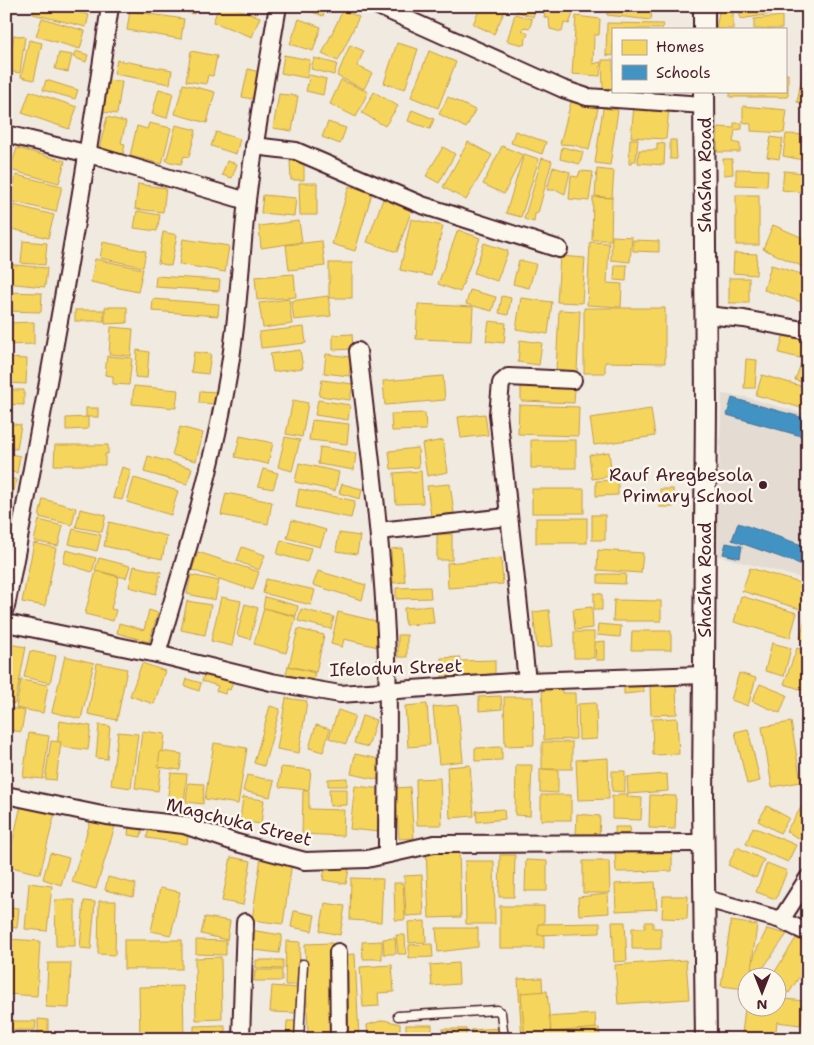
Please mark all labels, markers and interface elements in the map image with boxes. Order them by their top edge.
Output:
legend [612,28,786,92]
text: Homes [656,37,704,57]
text: Schools [656,63,711,83]
street label: ShaSha Road [693,117,717,233]
place label: Rauf Aregbesola Primary School [609,463,754,508]
marker: Rauf Aregbesola Primary School [757,479,769,491]
street label: ShaSha Road [693,522,717,638]
street label: Ifelodun Street [329,654,463,682]
street label: Magchuka Street [164,792,314,852]
north arrow [736,968,786,1018]
text: N [756,996,768,1014]

